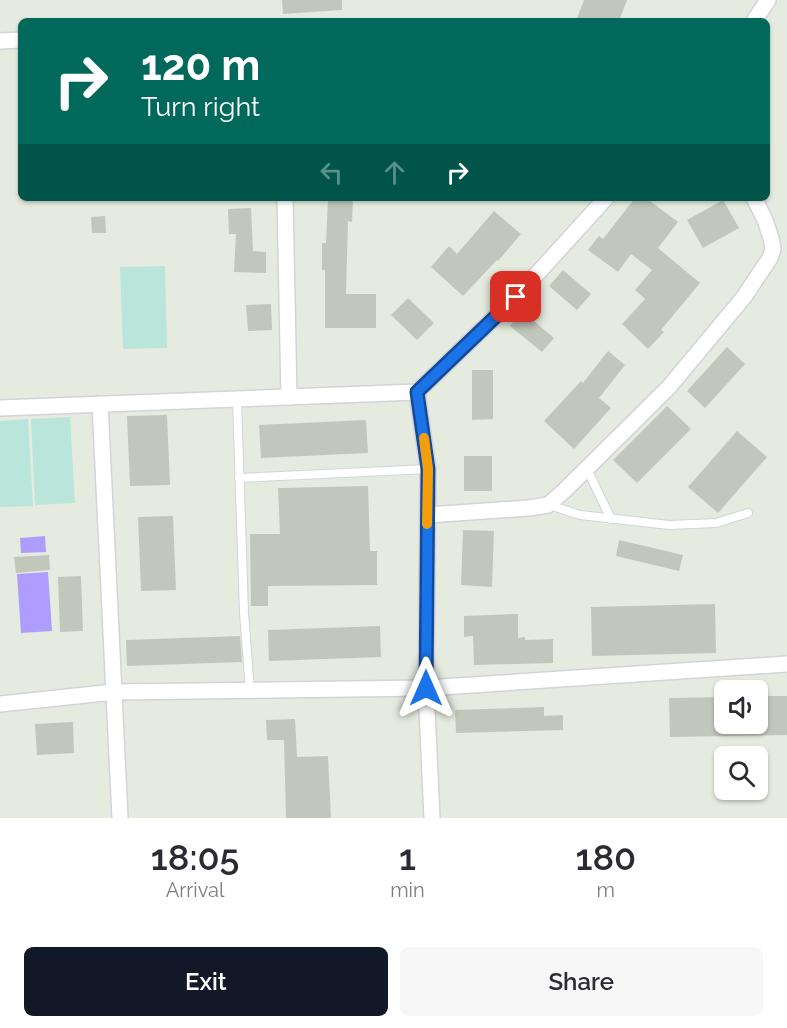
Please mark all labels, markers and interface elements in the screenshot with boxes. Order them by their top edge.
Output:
text: 120 m [141,41,260,90]
icon: right [42,42,120,120]
text: Turn right [141,91,260,122]
icon: left [315,156,348,189]
icon: ahead [378,156,411,189]
icon: right [441,156,474,189]
pin [490,271,541,322]
icon: arrive [499,280,532,313]
position arrow [394,656,458,720]
map controls [714,680,768,800]
button: sound [714,680,768,734]
button: search [714,746,768,800]
text: 18:05 [151,836,239,878]
text: 1 [399,836,416,878]
text: 180 [575,836,636,878]
text: Arrival [166,878,224,902]
text: min [390,878,425,902]
text: m [597,878,615,902]
button: Exit [24,947,388,1016]
button: Share [400,947,763,1016]

